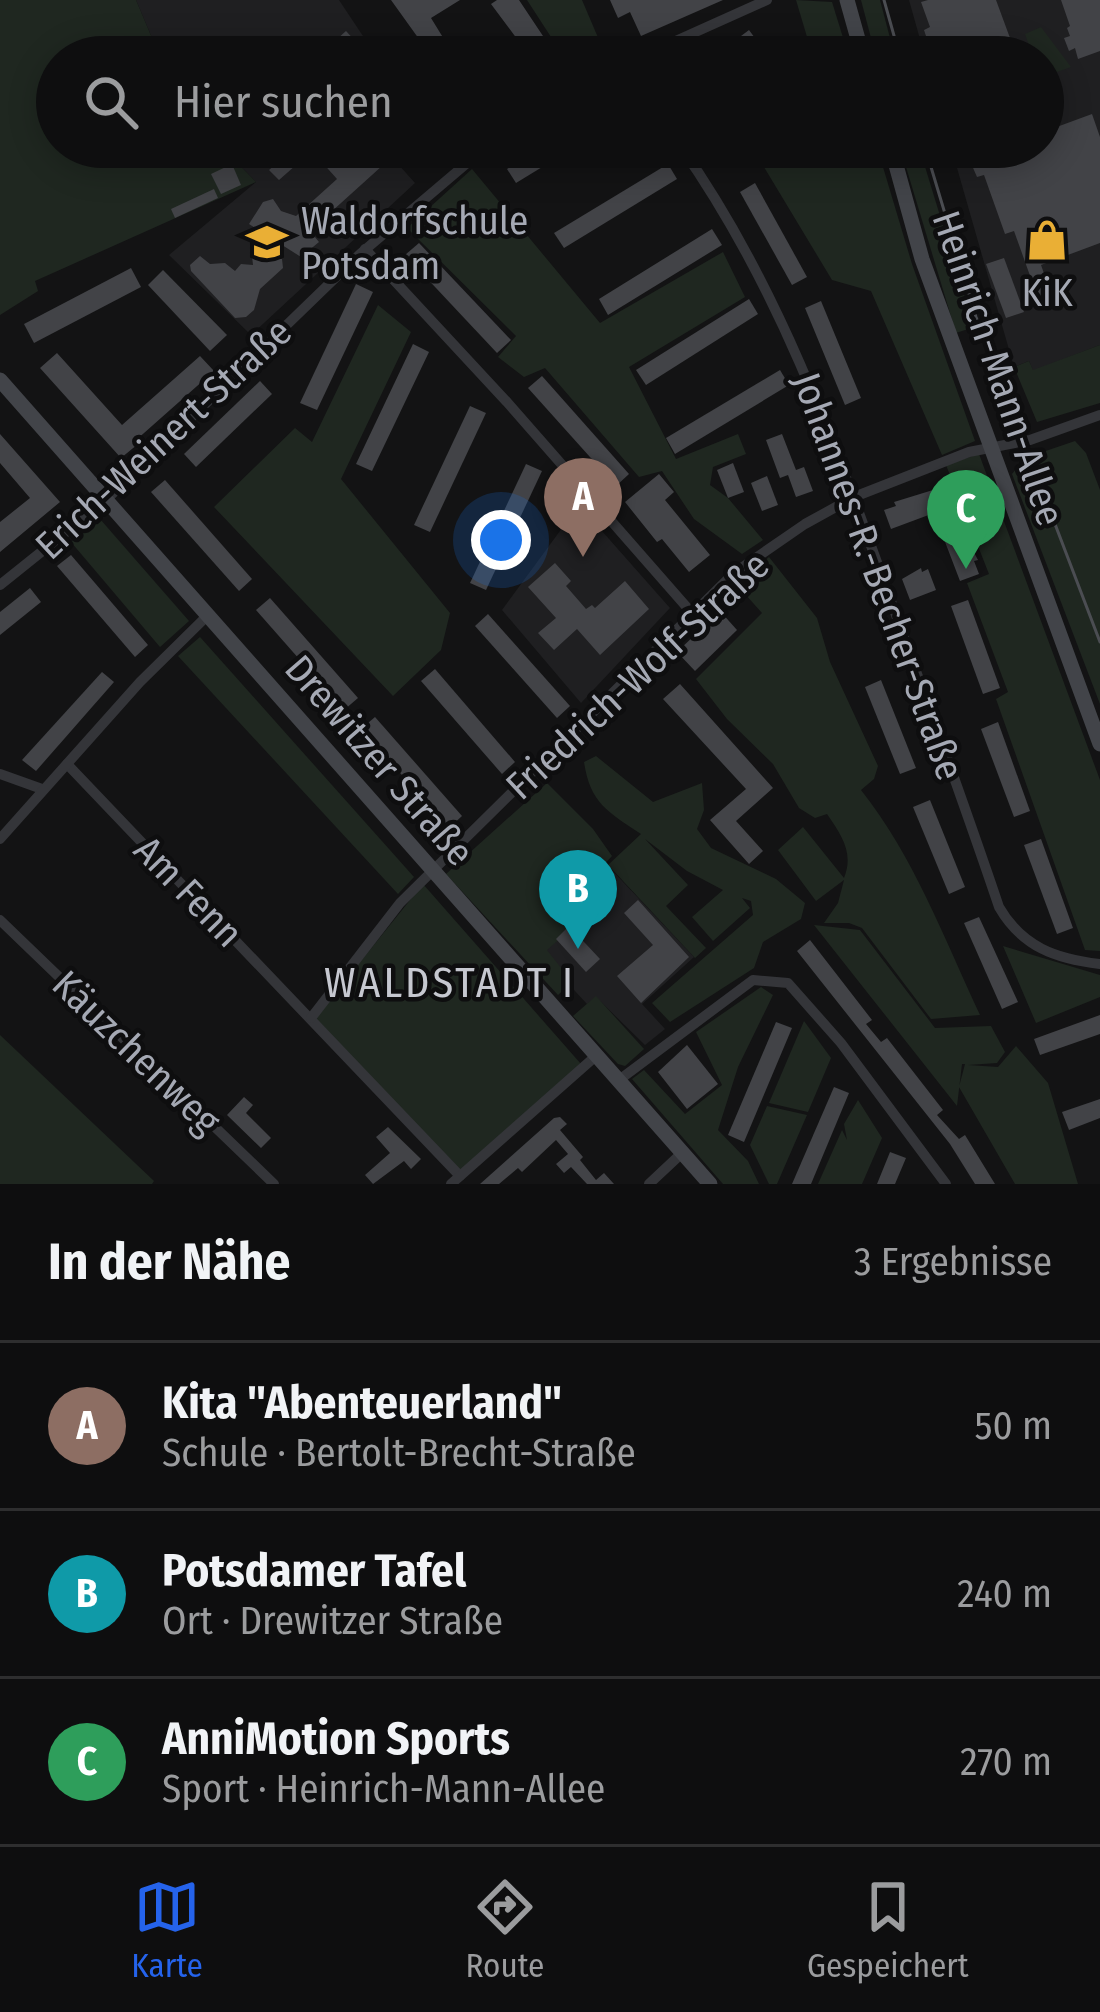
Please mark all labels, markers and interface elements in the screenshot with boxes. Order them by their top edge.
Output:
search box [36,36,1064,168]
icon: search [78,69,144,135]
text: Hier suchen [174,75,393,129]
place label: Waldorfschule Potsdam [301,198,528,289]
street label: Heinrich-Mann-Allee [923,205,1073,532]
shop icon: KiK [1024,217,1070,263]
school or university icon: Waldorfschule Potsdam [244,219,290,265]
place label: KiK [1021,270,1073,316]
street label: Erich-Weinert-Straße [27,309,301,569]
street label: Johannes-R.-Becher-Straße [783,367,973,786]
pin: A [544,458,622,557]
pin: C [927,470,1005,569]
your location [471,510,531,570]
street label: Friedrich-Wolf-Straße [497,542,778,809]
street label: Drewitzer Straße [275,646,483,875]
street label: Am Fenn [125,827,252,957]
pin: B [539,850,617,949]
district label: WALDSTADT I [324,958,576,1008]
street label: Käuzchenweg [43,961,230,1144]
text: In der Nähe [48,1231,290,1293]
text: 3 Ergebnisse [854,1239,1052,1285]
text: Kita "Abenteuerland" [162,1376,562,1430]
text: A [76,1403,98,1449]
text: 50 m [975,1403,1052,1449]
text: Schule · Bertolt-Brecht-Straße [162,1430,636,1476]
text: Potsdamer Tafel [162,1544,466,1598]
text: B [76,1571,98,1617]
text: 240 m [957,1571,1052,1617]
text: Ort · Drewitzer Straße [162,1598,503,1644]
text: AnniMotion Sports [162,1712,510,1766]
text: C [77,1739,97,1785]
text: 270 m [960,1739,1052,1785]
text: Sport · Heinrich-Mann-Allee [162,1766,605,1812]
tab: Karte [131,1874,203,1986]
tab: Route [466,1874,544,1986]
tab: Gespeichert [807,1874,969,1986]

